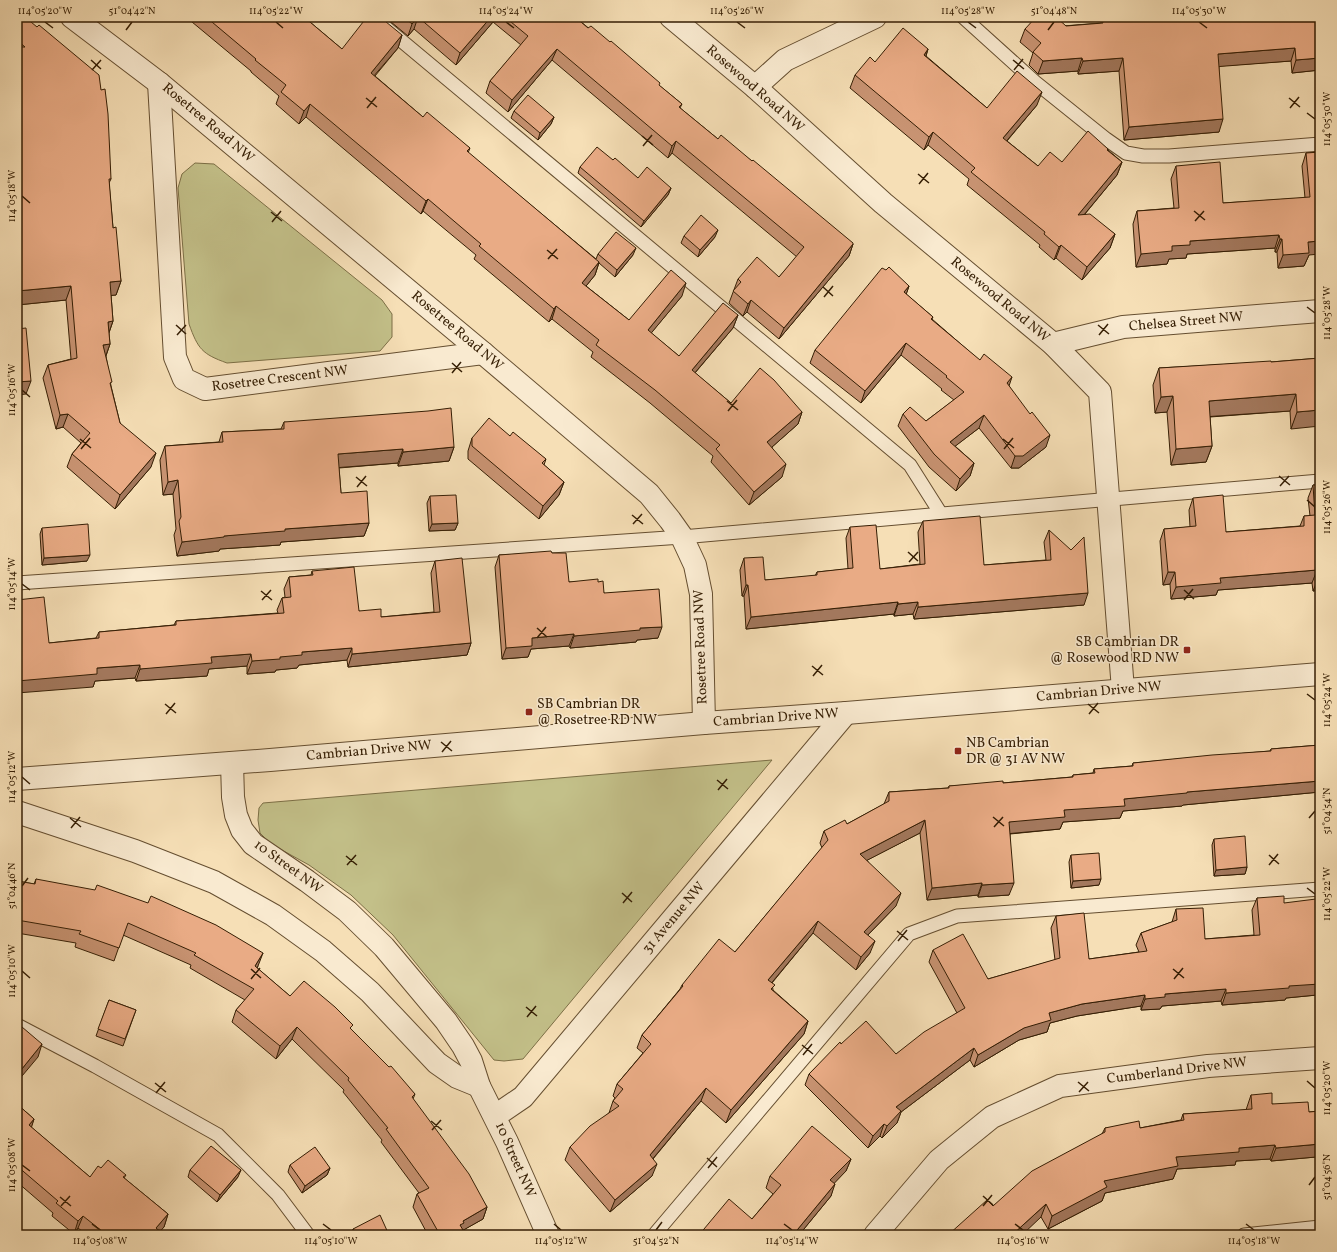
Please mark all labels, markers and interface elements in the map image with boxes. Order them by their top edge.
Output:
text: 114°05'20"W [18,4,72,18]
text: 51°04'42"N [109,4,156,18]
text: 114°05'22"W [249,4,303,18]
text: 114°05'24"W [479,4,533,18]
text: 114°05'26"W [710,4,764,18]
text: 114°05'28"W [941,4,995,18]
text: 51°04'48"N [1031,4,1078,18]
text: 114°05'30"W [1172,4,1226,18]
street label: Rosewood Road NW [702,41,808,137]
street label: Rosetree Road NW [158,79,258,167]
text: 114°05'30"W [1320,92,1334,146]
text: 114°05'18"W [5,170,19,222]
street label: Rosewood Road NW [946,253,1054,347]
text: 114°05'28"W [1320,286,1334,340]
street label: Rosetree Road NW [407,287,507,375]
street label: Chelsea Street NW [1128,308,1244,336]
street label: Rosetree Crescent NW [211,361,349,397]
text: 114°05'16"W [5,364,19,416]
text: 114°05'26"W [1320,480,1334,534]
text: 114°05'14"W [5,557,19,611]
street label: Rosetree Road NW [689,589,713,705]
place label: SB Cambrian DR @ Rosewood RD NW [1050,633,1179,668]
marker: SB Cambrian DR @ Rosewood RD NW [1182,645,1192,655]
text: 114°05'24"W [1320,673,1334,727]
street label: Cambrian Drive NW [1036,677,1162,707]
place label: SB Cambrian DR @ Rosetree RD NW [537,695,657,730]
street label: Cambrian Drive NW [713,704,839,732]
marker: SB Cambrian DR @ Rosetree RD NW [524,707,534,717]
place label: NB Cambrian DR @ 31 AV NW [966,734,1065,769]
street label: Cambrian Drive NW [306,736,432,766]
marker: NB Cambrian DR @ 31 AV NW [953,746,963,756]
text: 114°05'12"W [5,751,19,803]
text: 51°04'54"N [1320,787,1334,834]
street label: 10 Street NW [250,836,326,898]
text: 51°04'46"N [5,862,19,909]
text: 114°05'22"W [1320,867,1334,921]
street label: 31 Avenue NW [638,878,710,958]
text: 114°05'10"W [5,944,19,998]
street label: Cumberland Drive NW [1106,1053,1248,1089]
text: 114°05'20"W [1320,1061,1334,1115]
street label: 10 Street NW [490,1119,540,1201]
text: 114°05'08"W [5,1138,19,1192]
text: 51°04'56"N [1320,1153,1334,1200]
text: 114°05'08"W [73,1234,127,1248]
text: 114°05'10"W [304,1234,358,1248]
text: 114°05'12"W [535,1234,587,1248]
text: 51°04'52"N [633,1234,680,1248]
text: 114°05'14"W [765,1234,819,1248]
text: 114°05'16"W [997,1234,1049,1248]
text: 114°05'18"W [1228,1234,1280,1248]

